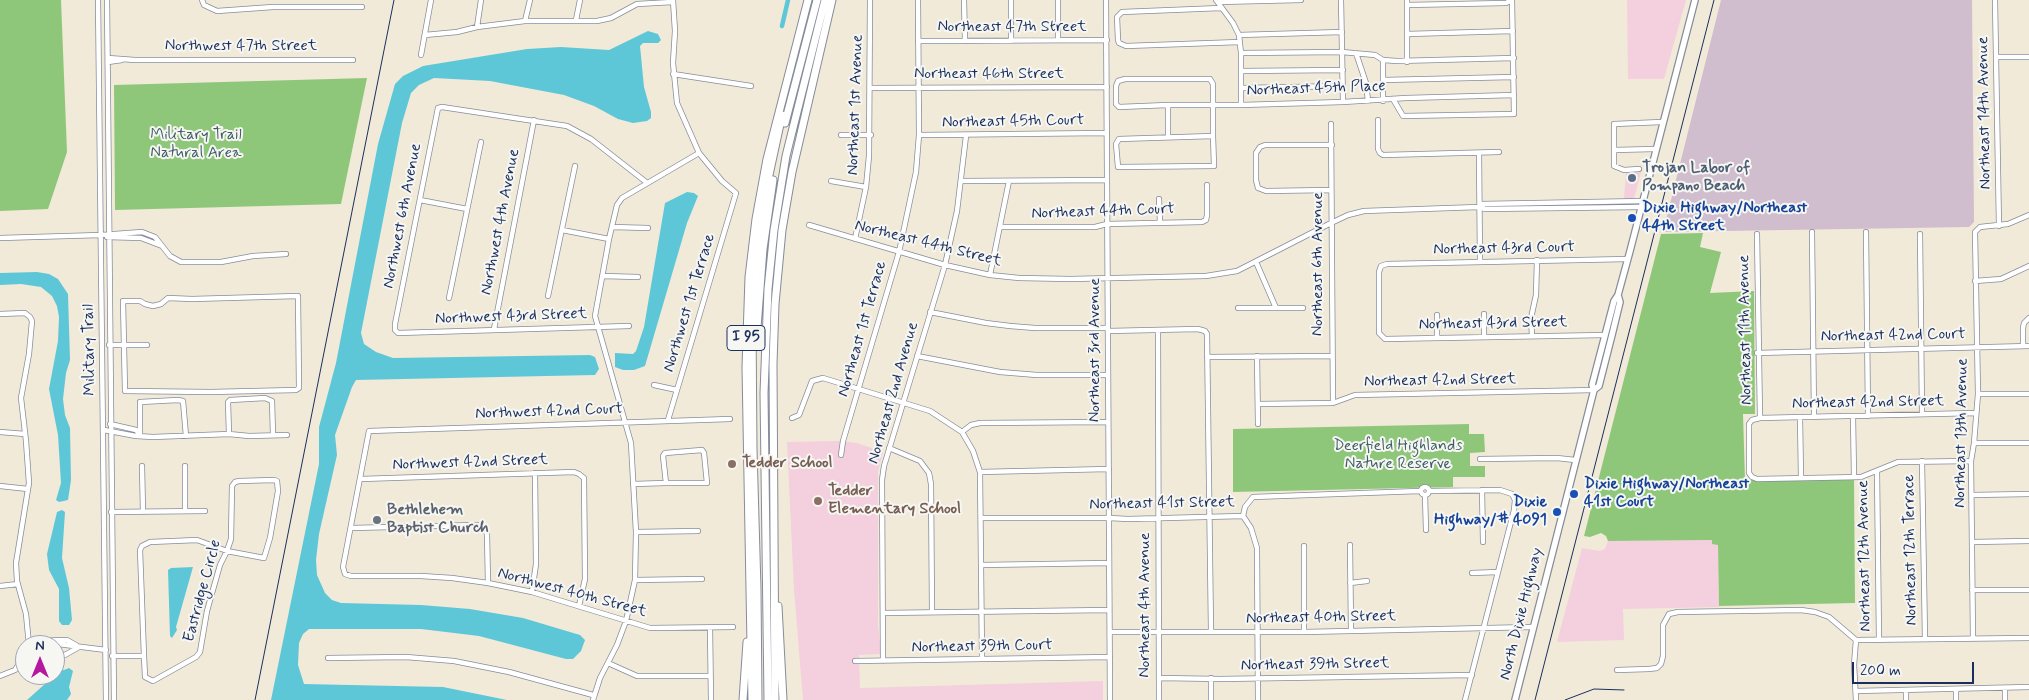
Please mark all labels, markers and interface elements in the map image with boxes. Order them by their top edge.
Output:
street label: Northeast 47th Street [937,18,1087,38]
street label: Northeast 1st Avenue [844,34,868,176]
street label: Northeast 14th Avenue [1974,36,1996,190]
street label: Northwest 47th Street [165,37,317,57]
street label: Northeast 46th Street [914,65,1064,85]
street label: Northeast 45th Place [1246,77,1386,101]
street label: Northeast 45th Court [942,111,1084,133]
park label: Military Trail Natural Area [150,126,242,164]
street label: Northwest 6th Avenue [379,142,427,290]
street label: Northwest 4th Avenue [477,147,525,297]
place label: Trojan Labor of Pompano Beach [1642,159,1750,197]
marker: Trojan Labor of Pompano Beach [1626,172,1638,184]
street label: Northeast 6th Avenue [1309,192,1329,336]
place label: Dixie Highway/Northeast 44th Street [1642,199,1807,237]
street label: Northeast 44th Court [1031,200,1175,224]
marker: Dixie Highway/Northeast 44th Street [1626,212,1638,224]
street label: Northeast 44th Street [853,216,1003,272]
street label: Northwest 1st Terrace [660,231,720,375]
street label: Northeast 43rd Court [1433,238,1575,260]
street label: Northeast 11th Avenue [1735,255,1757,405]
street label: Northeast 1st Terrace [834,259,892,399]
street label: Northeast 3rd Avenue [1086,278,1106,422]
street label: Military Trail [80,304,100,396]
street label: Northwest 43rd Street [435,305,587,329]
street label: Northeast 43rd Street [1418,313,1568,335]
street label: Northeast 2nd Avenue [865,320,923,466]
street label: Northeast 42nd Court [1820,325,1966,347]
road number: I 95 [727,326,765,350]
street label: Northeast 13th Avenue [1951,358,1973,508]
street label: Northeast 42nd Street [1364,370,1516,392]
street label: Northeast 42nd Street [1792,392,1944,414]
street label: Northwest 42nd Court [475,400,623,424]
park label: Deerfield Highlands Nature Reserve [1334,437,1462,475]
street label: Northwest 42nd Street [392,451,548,475]
place label: Tedder School [742,454,832,474]
marker: Tedder School [726,458,738,470]
street label: Northeast 12th Terrace [1900,474,1922,626]
place label: Dixie Highway/Northeast 41st Court [1584,475,1749,513]
street label: Northeast 12th Avenue [1854,480,1876,632]
place label: Tedder Elementary School [828,482,961,520]
marker: Dixie Highway/Northeast 41st Court [1568,488,1580,500]
street label: Northeast 41st Street [1089,493,1235,515]
place label: Dixie Highway/# 4091 [1434,493,1547,531]
marker: Tedder Elementary School [812,495,824,507]
place label: Bethlehem Baptist Church [387,501,489,539]
marker: Dixie Highway/# 4091 [1551,506,1563,518]
marker: Bethlehem Baptist Church [371,514,383,526]
street label: Northeast 4th Avenue [1136,532,1156,678]
street label: Eastridge Circle [180,538,226,644]
street label: North Dixie Highway [1496,546,1548,682]
street label: Northwest 40th Street [495,564,649,622]
street label: Northeast 40th Street [1246,607,1396,629]
north arrow [15,635,65,685]
street label: Northeast 39th Court [911,636,1053,658]
text: N [35,637,45,655]
scale bar [1854,652,1976,684]
street label: Northeast 39th Street [1241,654,1389,676]
text: 200 m [1860,661,1901,681]

